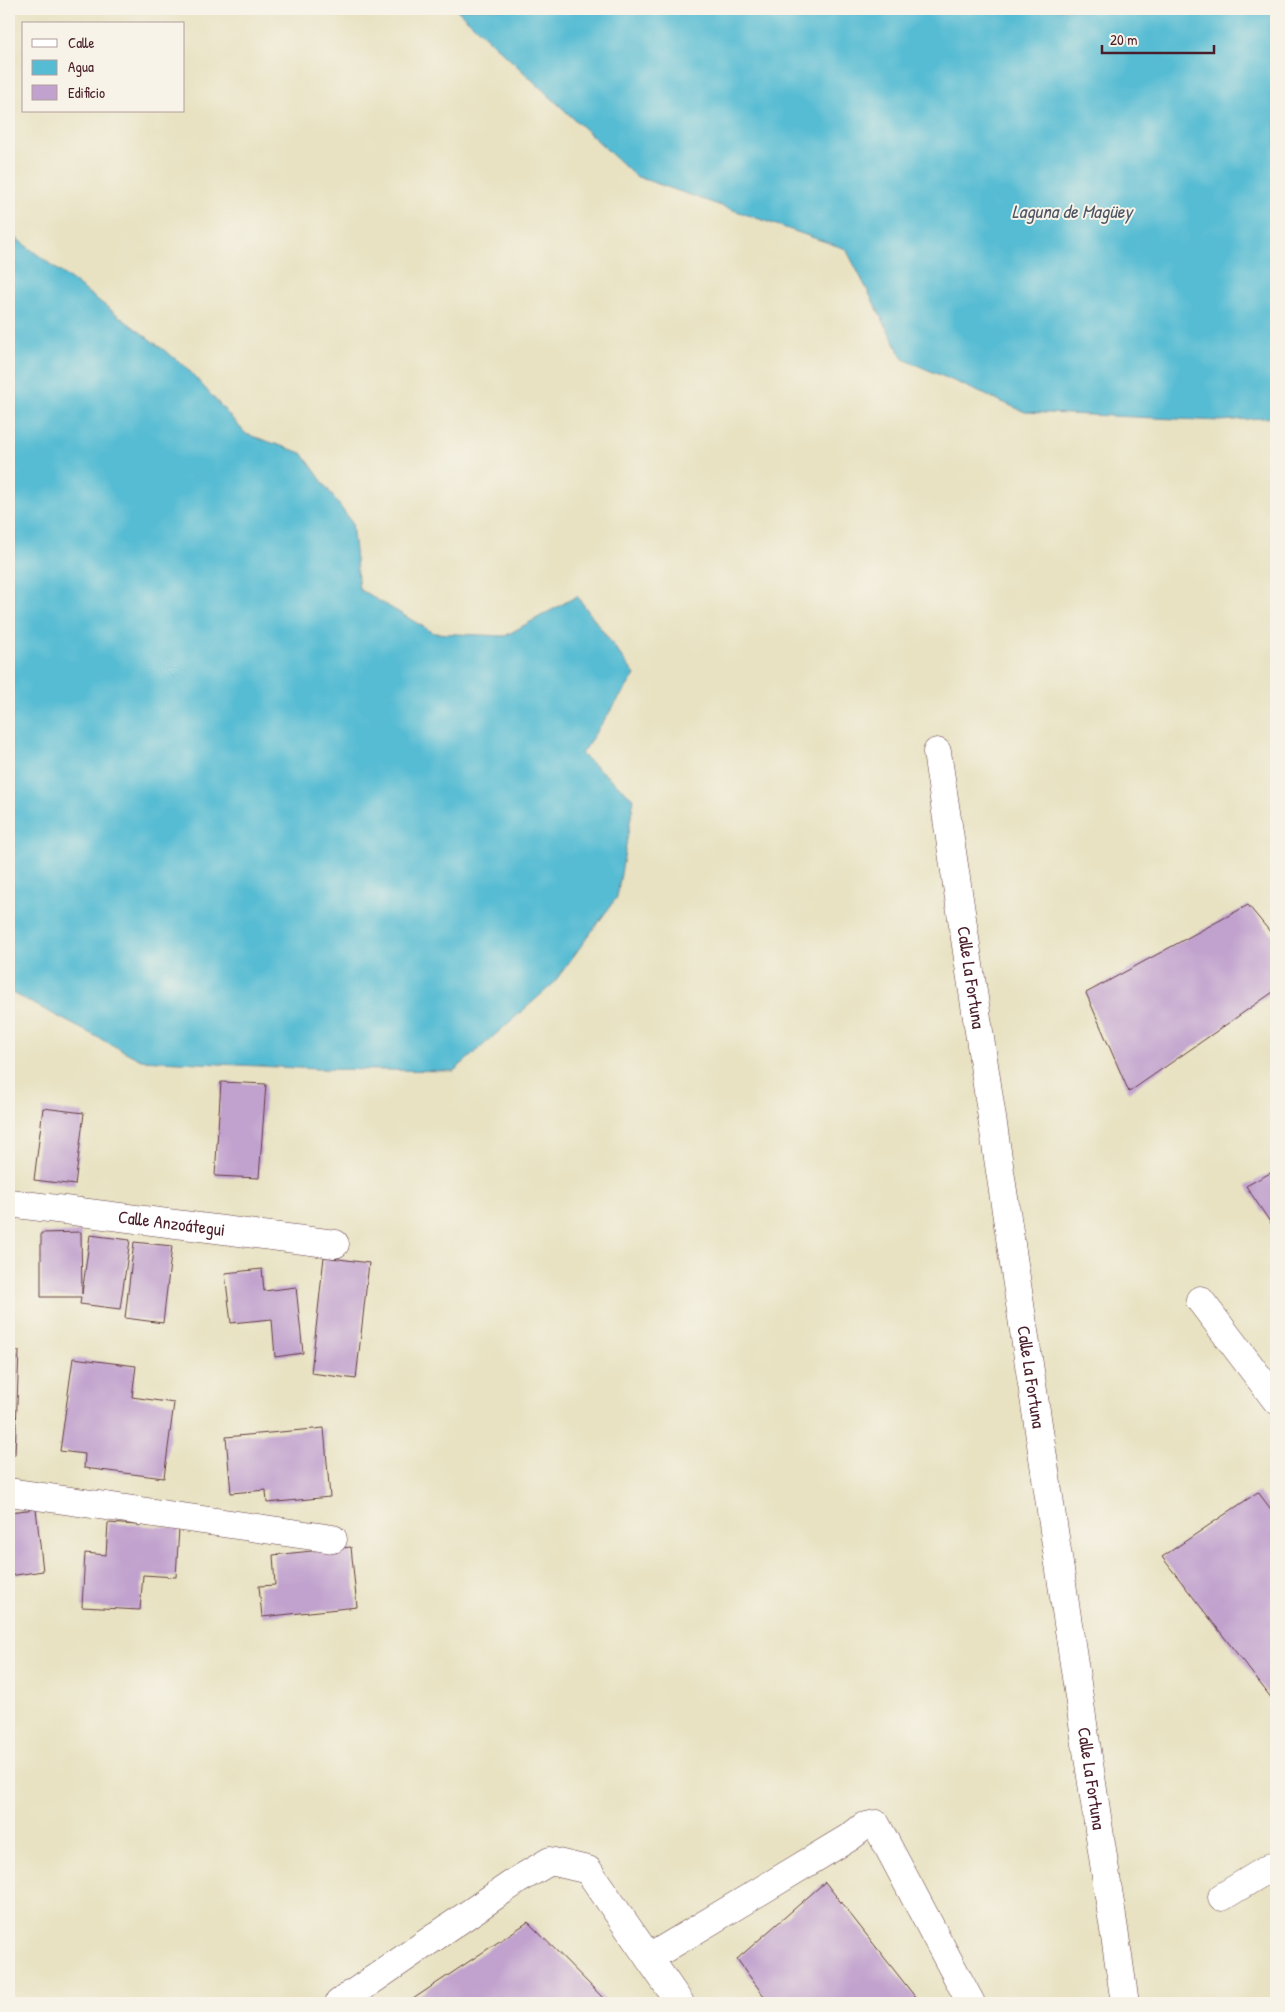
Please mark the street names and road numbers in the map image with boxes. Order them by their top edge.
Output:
street label: Calle La Fortuna [951,924,991,1030]
street label: Calle Anzoátegui [117,1204,227,1242]
street label: Calle La Fortuna [1011,1324,1051,1430]
street label: Calle La Fortuna [1072,1725,1112,1831]

